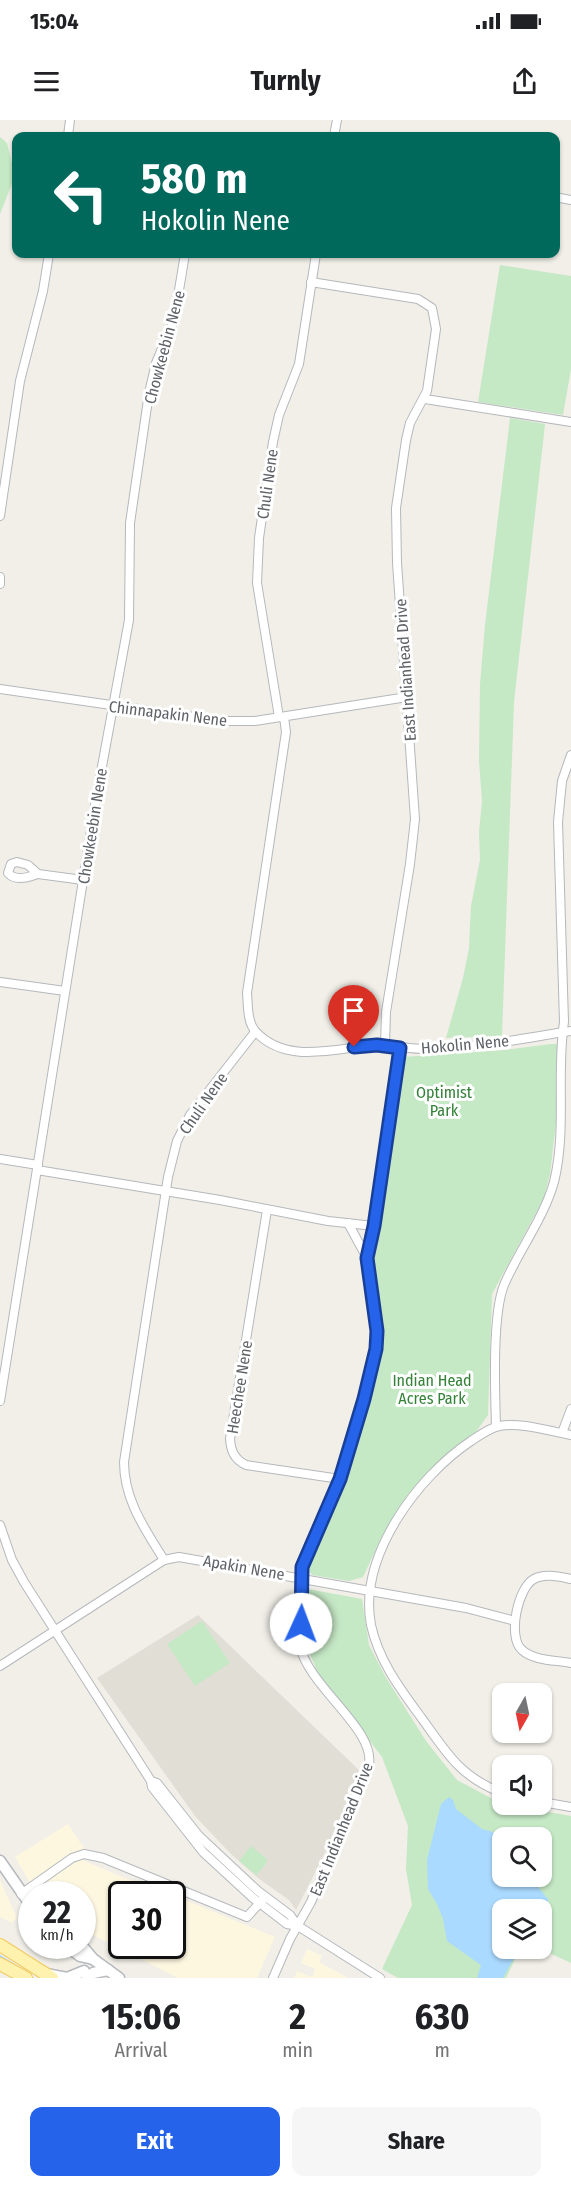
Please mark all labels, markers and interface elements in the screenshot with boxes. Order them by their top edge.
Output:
text: 15:04 [30,8,78,35]
icon: menu [30,65,63,98]
text: Turnly [250,65,321,97]
icon: share [508,65,541,98]
text: 580 m [141,154,248,204]
icon: left [42,156,120,234]
text: Hokolin Nene [141,205,290,237]
street label: Chowkeebin Nene [140,288,189,406]
street label: Chuli Nene [253,448,282,520]
street label: East Indianhead Drive [391,598,420,742]
street label: Chinnapakin Nene [108,697,228,730]
street label: Chowkeebin Nene [74,767,111,885]
pin [328,985,379,1047]
icon: arrive [337,994,370,1027]
street label: Hokolin Nene [420,1031,510,1058]
street label: Chuli Nene [175,1069,232,1138]
park label: Optimist Park [416,1083,473,1120]
street label: Heechee Nene [223,1339,256,1435]
park label: Indian Head Acres Park [392,1371,472,1408]
street label: Apakin Nene [202,1551,286,1584]
position arrow [269,1592,333,1656]
north arrow [492,1683,552,1743]
map controls [492,1683,552,1959]
button: sound [492,1755,552,1815]
street label: East Indianhead Drive [306,1759,377,1899]
button: search [492,1827,552,1887]
speed limit sign: 30 [108,1881,186,1959]
text: 22 [43,1895,71,1931]
button: layers [492,1899,552,1959]
text: km/h [40,1926,74,1944]
text: 15:06 [101,1995,181,2039]
text: 2 [289,1995,306,2039]
text: 630 [414,1995,470,2039]
text: Arrival [115,2038,168,2062]
text: min [282,2038,313,2062]
text: m [434,2038,450,2062]
button: Exit [30,2107,280,2176]
button: Share [292,2107,541,2176]

